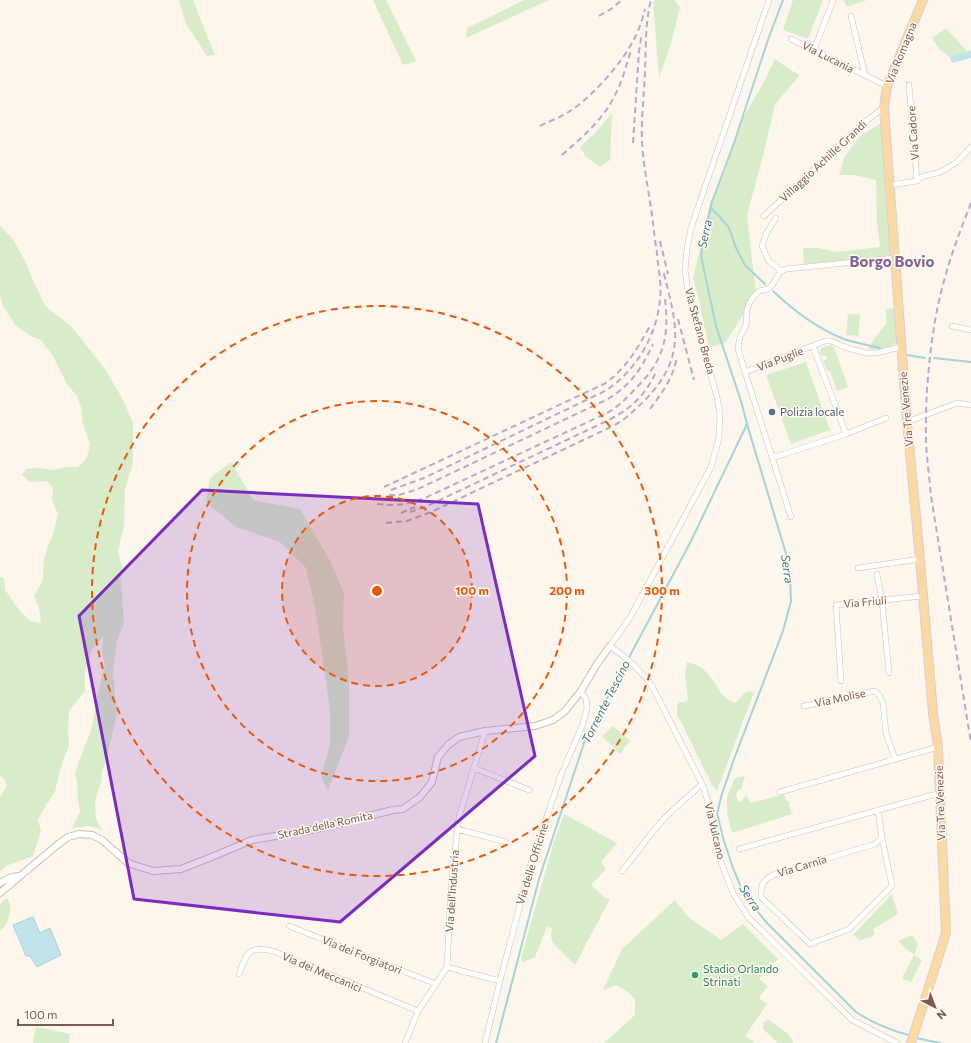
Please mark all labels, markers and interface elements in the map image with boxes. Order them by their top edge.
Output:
street label: Via Romagna [882,20,919,85]
street label: Via Lucania [800,38,856,75]
street label: Via Cadore [904,105,921,161]
street label: Villaggio Achille Grandi [776,117,869,204]
water label: Serra [694,218,714,249]
district label: Borgo Bovio [850,252,934,270]
street label: Via Stefano Breda [683,286,718,375]
street label: Via Puglie [755,344,805,373]
street label: Via Tre Venezie [896,371,915,447]
place label: Polizia locale [780,405,844,418]
marker: Polizia locale [767,407,777,417]
water label: Serra [779,553,797,584]
text: 100 m [455,583,489,597]
text: 200 m [549,583,585,597]
text: 300 m [644,583,680,597]
centre of rings [370,584,384,598]
street label: Via Friuli [843,593,887,610]
water label: Torrente Tescino [578,658,632,746]
street label: Via Molise [813,686,867,709]
street label: Via Tre Venezie [932,765,947,841]
street label: Via Vulcano [703,801,728,861]
street label: Strada della Romita [276,808,374,841]
street label: Via delle Officine [513,821,550,906]
street label: Via dell'Industria [442,849,461,933]
street label: Via Carnia [776,852,828,879]
water label: Serra [737,881,765,913]
street label: Via dei Forgiatori [320,933,404,977]
street label: Via dei Meccanici [280,949,364,994]
place label: Stadio Orlando Strinati [703,962,779,988]
marker: Stadio Orlando Strinati [690,970,700,980]
north arrow [915,987,955,1027]
scale bar [18,1001,113,1027]
text: 100 m [24,1007,58,1021]
text: N [935,1007,949,1022]

